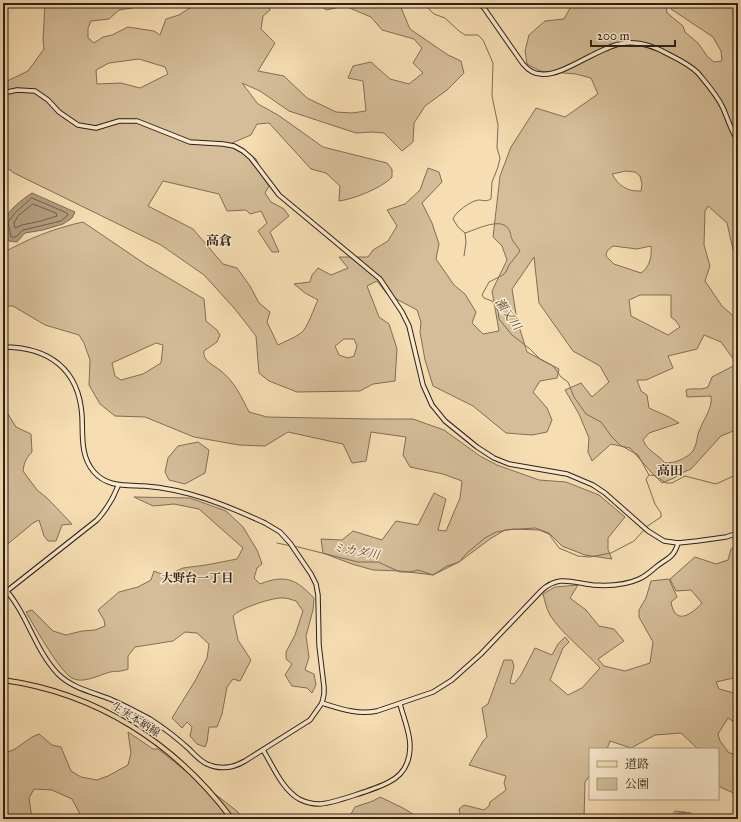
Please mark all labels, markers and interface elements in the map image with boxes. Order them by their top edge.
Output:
scale bar [591,22,675,48]
text: 200 m [597,29,630,43]
district label: 高倉 [206,233,232,249]
water label: 瀬又川 [492,295,525,334]
district label: 高田 [657,463,683,479]
water label: ミカダ川 [331,540,383,562]
district label: 大野台一丁目 [161,571,233,585]
street label: 生実本納線 [109,699,163,740]
legend [589,748,719,800]
text: 道路 [625,757,649,771]
text: 公園 [625,777,649,791]

